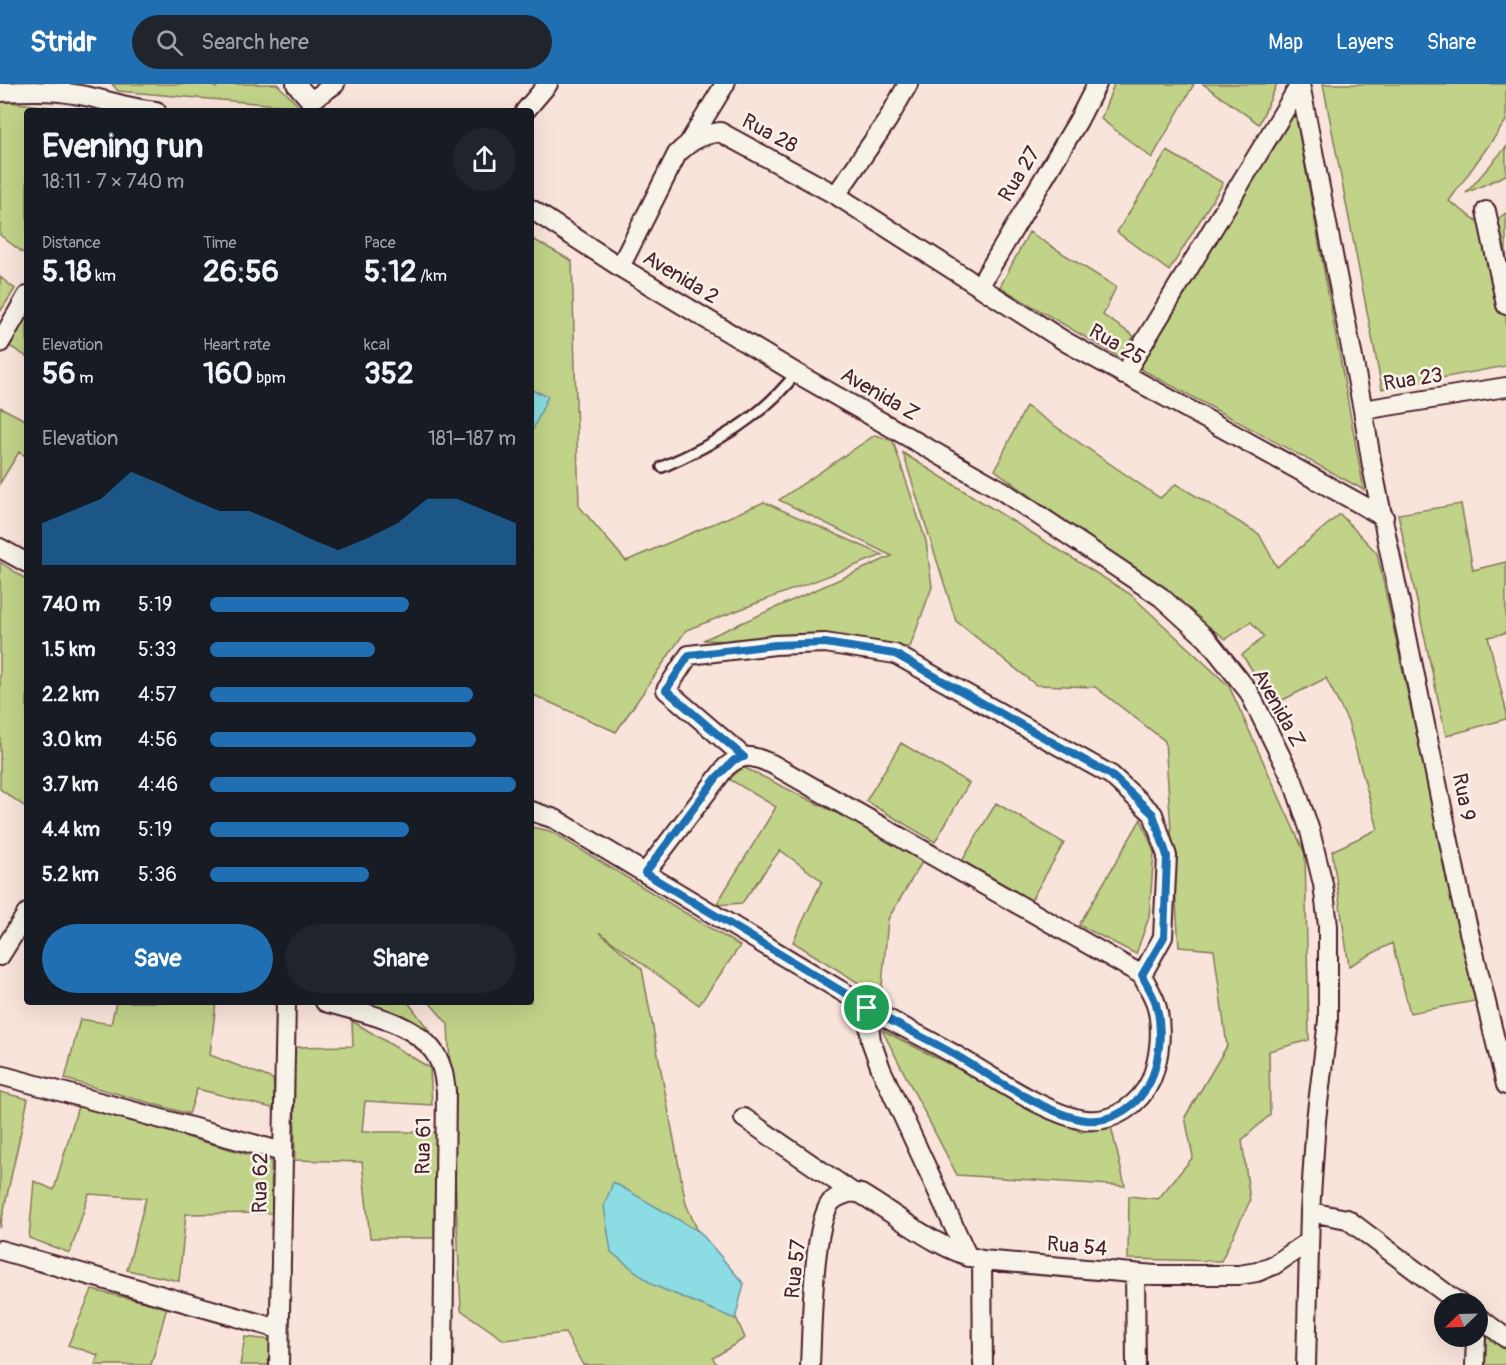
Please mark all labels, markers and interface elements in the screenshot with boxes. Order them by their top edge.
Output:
search box [132,15,552,69]
text: Stridr [30,25,96,60]
icon: search [153,26,186,59]
text: Search here [201,28,309,56]
text: Map [1268,29,1303,56]
text: Layers [1336,29,1394,56]
text: Share [1427,29,1476,56]
street label: Rua 28 [737,108,802,159]
text: Evening run [42,126,203,167]
button: share [453,128,516,191]
street label: Rua 27 [992,142,1046,207]
text: 18:11 · 7 × 740 m [42,169,184,194]
text: Distance [42,233,101,253]
text: Time [203,233,236,253]
text: Pace [364,233,396,253]
street label: Avenida 2 [638,244,724,311]
text: 5.18 [42,253,92,290]
text: 26:56 [203,253,279,290]
text: 5:12 [364,253,417,290]
text: km [92,266,116,286]
text: /km [417,266,447,286]
street label: Rua 25 [1084,318,1150,371]
text: Elevation [42,335,103,355]
text: Heart rate [203,335,270,355]
text: kcal [364,335,390,355]
text: 56 [42,355,76,392]
text: 160 [203,355,253,392]
text: 352 [364,355,414,392]
street label: Avenida Z [836,361,924,428]
street label: Rua 23 [1381,361,1445,398]
text: m [76,368,93,388]
text: bpm [253,368,286,388]
text: Elevation [42,426,118,451]
text: 181–187 m [428,426,516,451]
text: 740 m [42,592,100,617]
text: 5:19 [138,592,172,617]
text: 1.5 km [42,637,95,662]
text: 5:33 [138,637,177,662]
street label: Avenida Z [1246,664,1311,753]
text: 2.2 km [42,682,99,707]
text: 4:57 [138,682,176,707]
text: 3.0 km [42,727,102,752]
text: 4:56 [138,727,177,752]
street label: Rua 9 [1446,771,1481,823]
text: 3.7 km [42,772,99,797]
text: 4:46 [138,772,178,797]
text: 4.4 km [42,817,100,842]
text: 5:19 [138,817,172,842]
text: 5.2 km [42,862,99,887]
text: 5:36 [138,862,177,887]
button: Save [42,924,273,993]
button: Share [285,924,516,993]
pin [841,982,892,1033]
icon: arrive [850,991,883,1024]
street label: Rua 61 [410,1117,437,1175]
street label: Rua 62 [246,1152,275,1214]
street label: Rua 54 [1046,1230,1108,1263]
street label: Rua 57 [779,1238,812,1300]
north arrow [1434,1293,1488,1347]
map controls [1434,1293,1488,1347]

